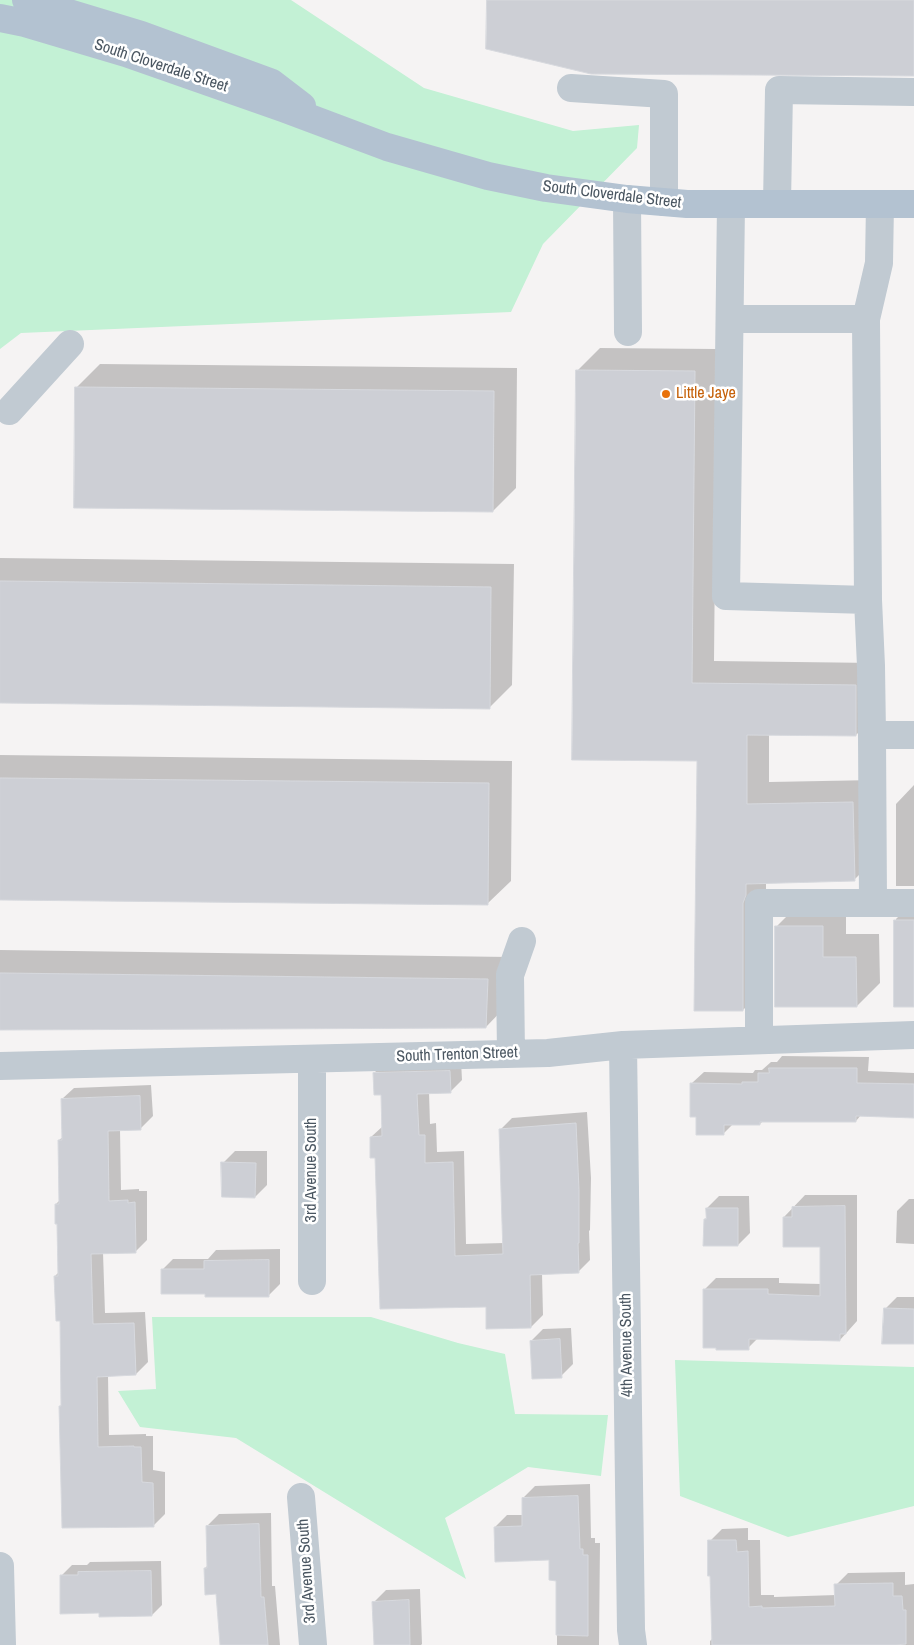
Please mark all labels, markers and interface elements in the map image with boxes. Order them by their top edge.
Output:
street label: South Cloverdale Street [92,35,230,97]
street label: South Cloverdale Street [542,177,682,213]
place label: Little Jaye [676,384,736,404]
marker: Little Jaye [660,388,672,400]
street label: South Trenton Street [396,1043,518,1067]
street label: 3rd Avenue South [302,1118,322,1222]
street label: 4th Avenue South [616,1293,638,1397]
street label: 3rd Avenue South [294,1518,320,1624]

